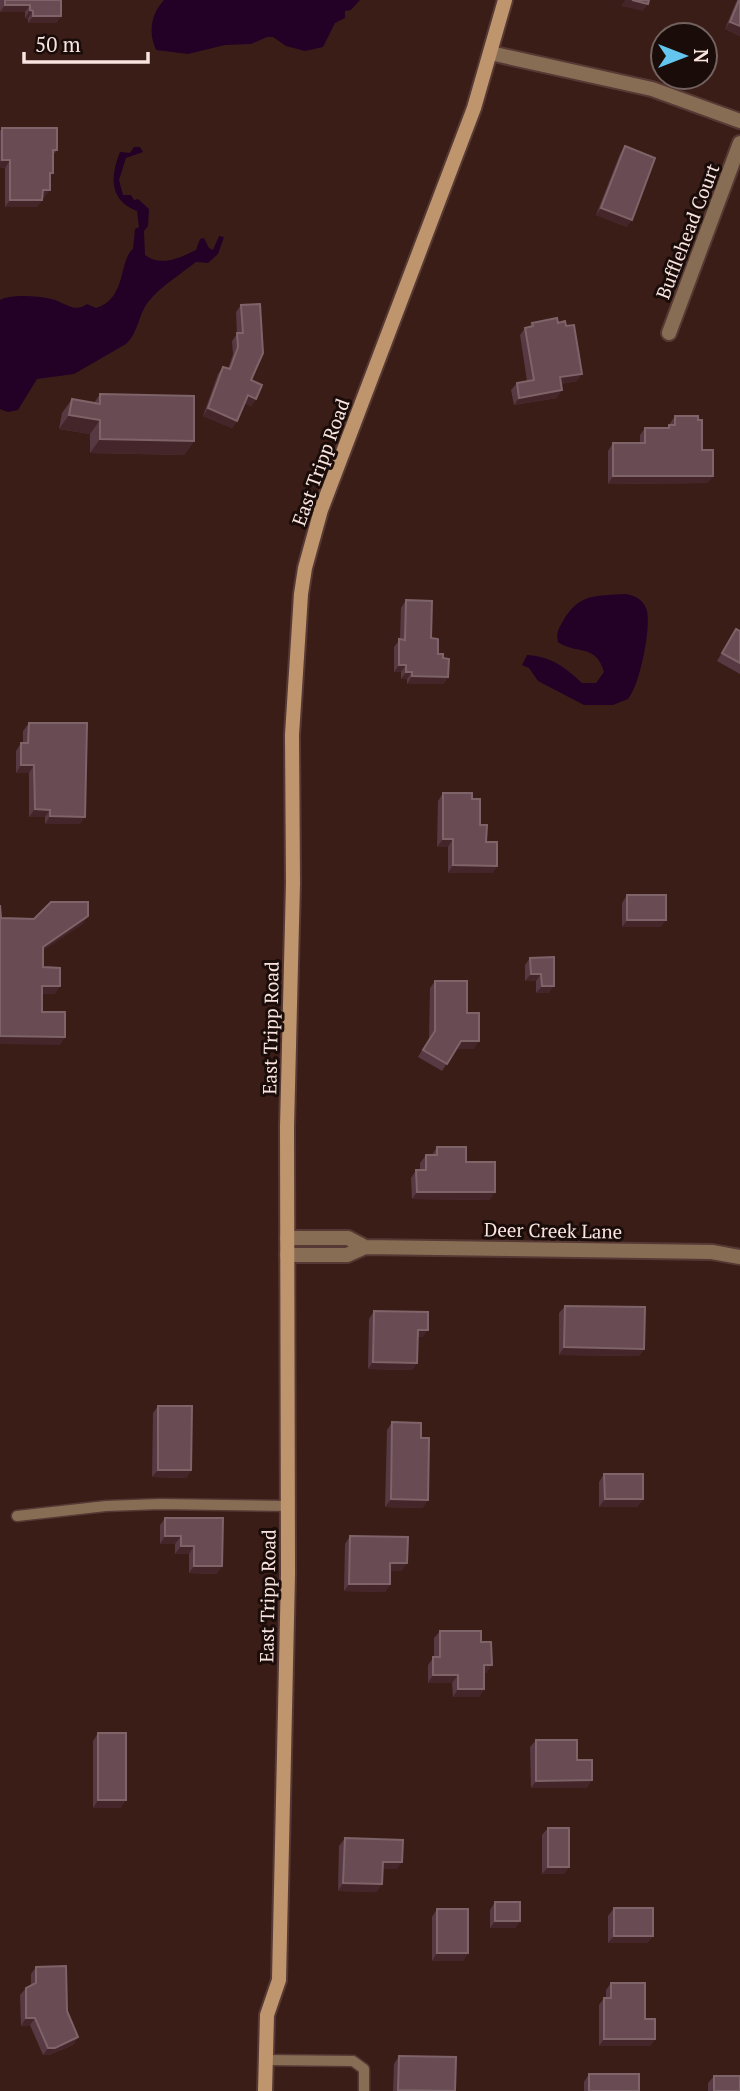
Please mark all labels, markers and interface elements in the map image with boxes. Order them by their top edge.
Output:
scale bar [24,21,149,65]
north arrow [649,21,719,91]
text: 50 m [35,30,81,58]
text: N [689,49,714,64]
street label: Bufflehead Court [650,160,724,302]
street label: East Tripp Road [285,395,355,529]
street label: East Tripp Road [256,961,284,1095]
street label: Deer Creek Lane [484,1216,622,1244]
street label: East Tripp Road [253,1529,281,1663]

